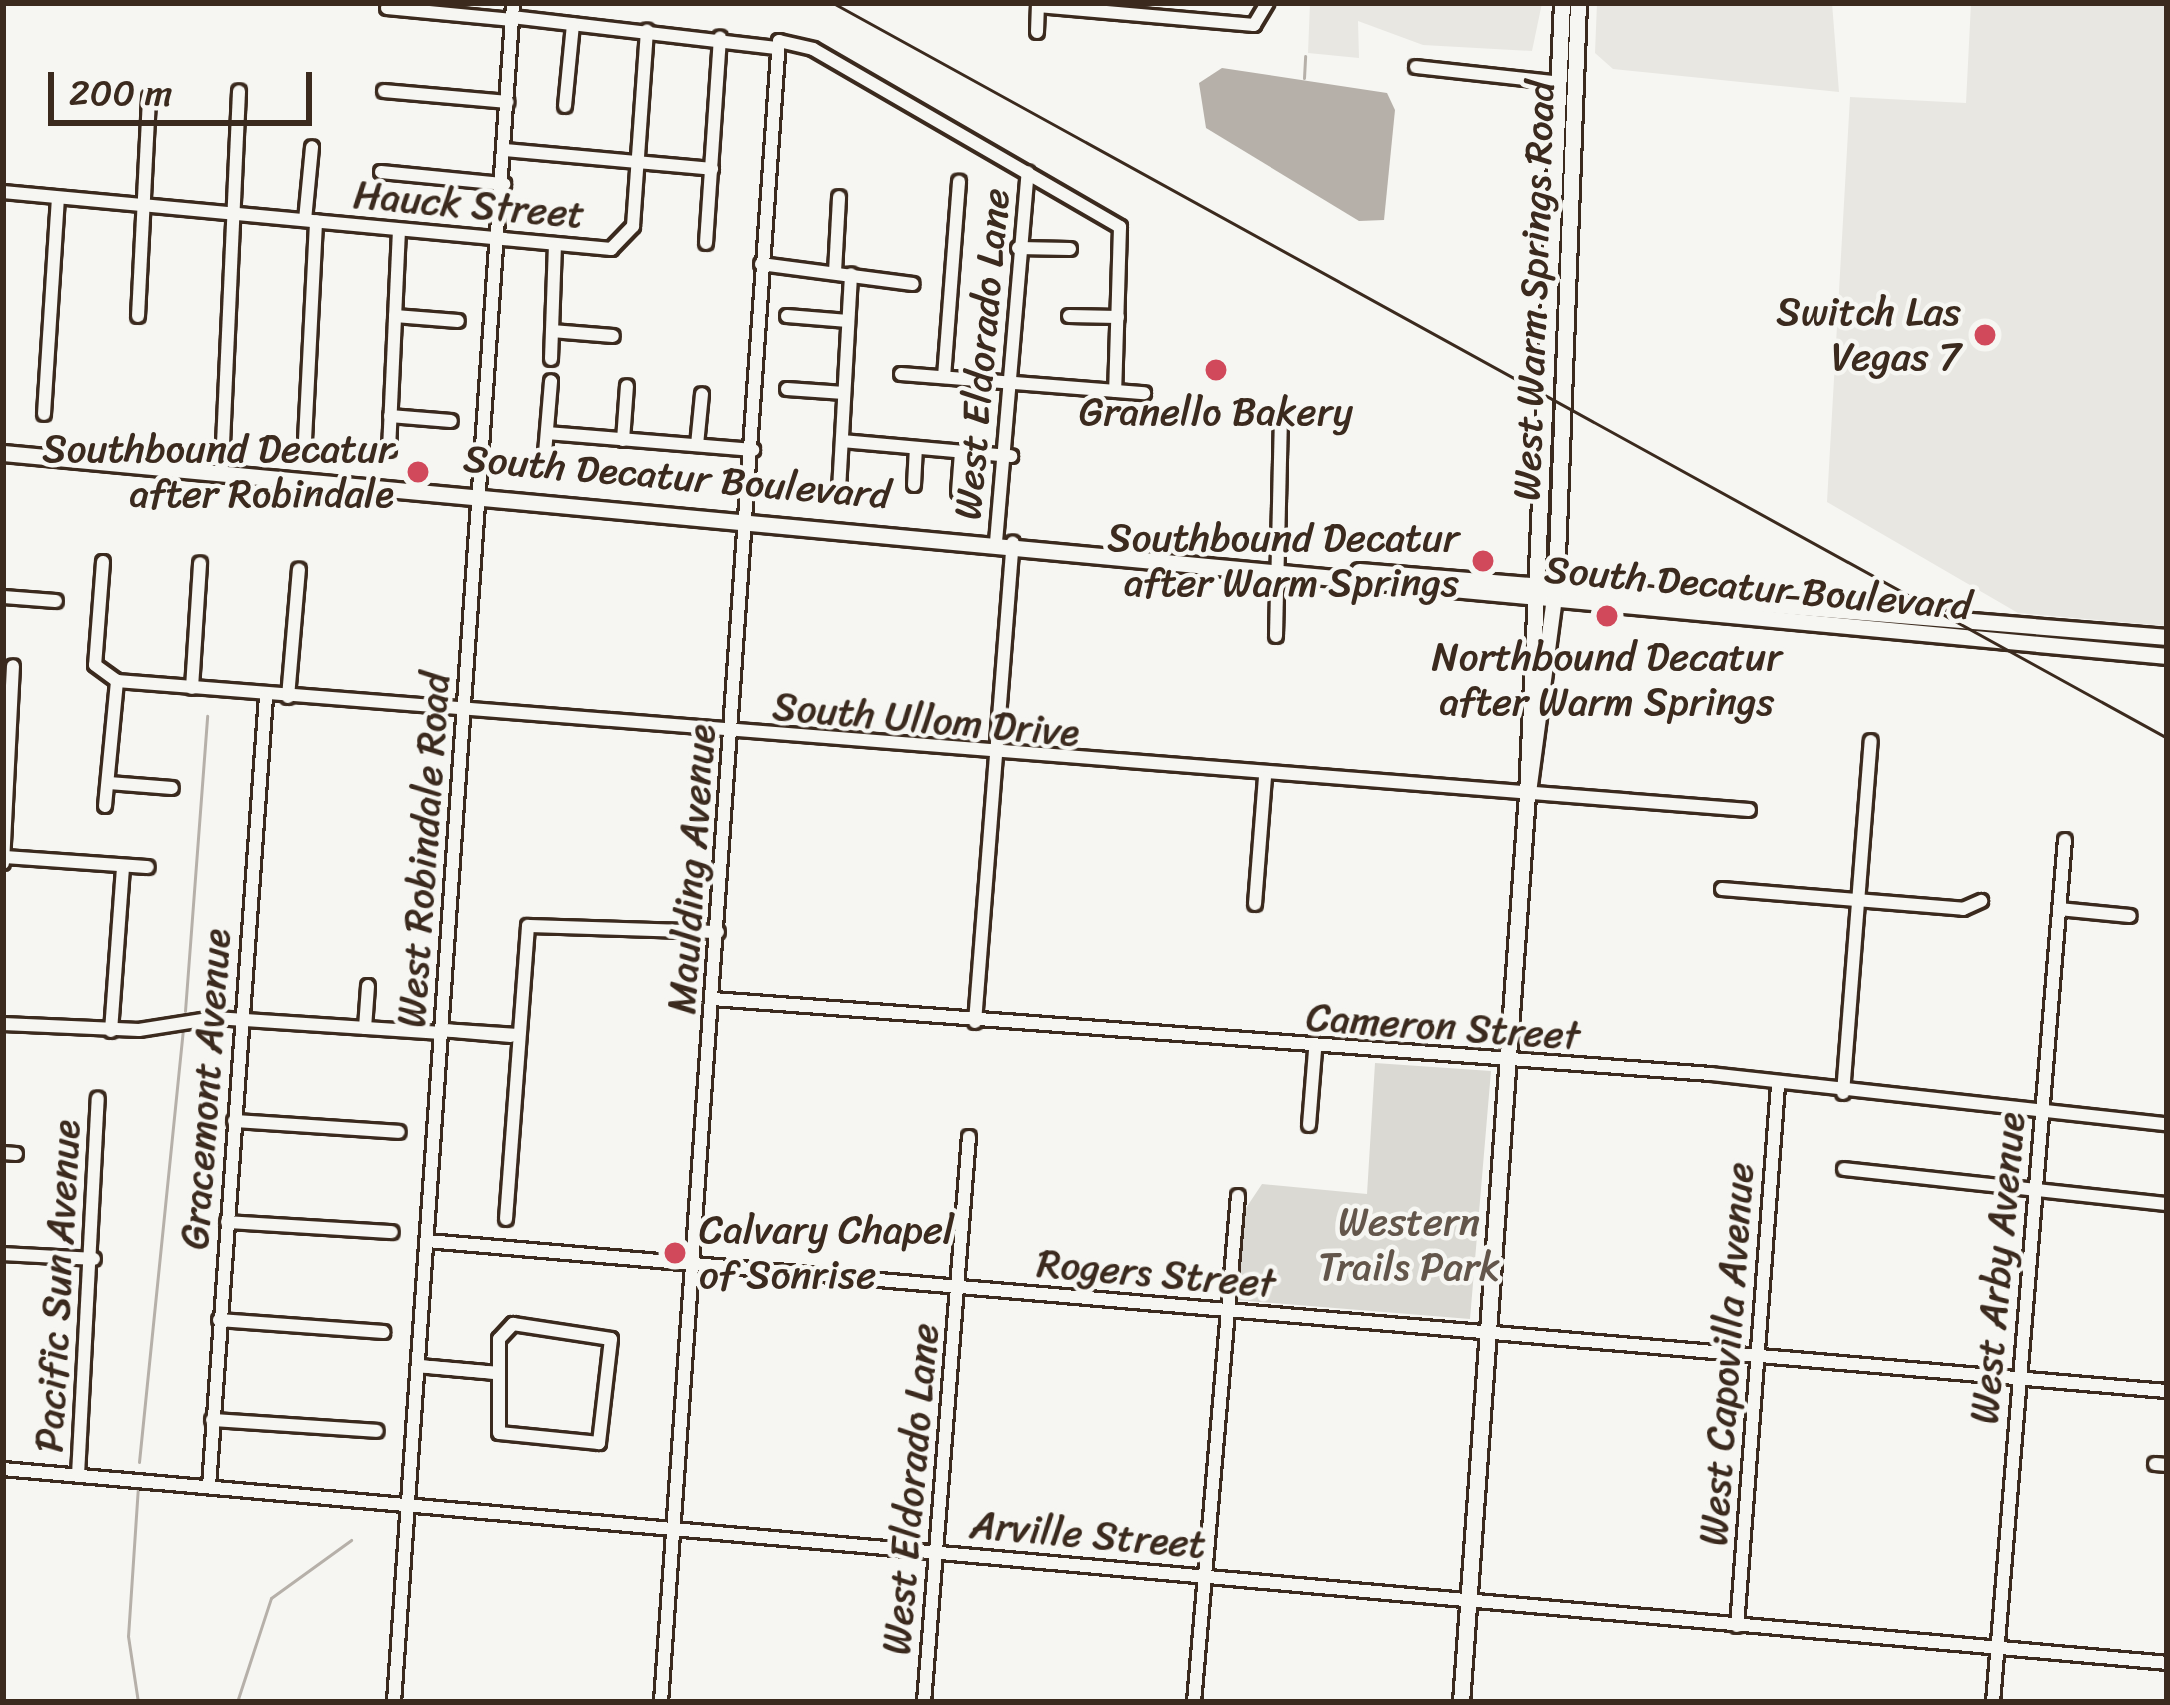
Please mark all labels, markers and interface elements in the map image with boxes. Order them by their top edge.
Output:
scale bar [54,48,318,122]
text: 200 m [69,61,172,125]
street label: West Warm Springs Road [1503,78,1565,504]
street label: Hauck Street [352,172,586,238]
street label: West Eldorado Lane [944,186,1020,522]
place label: Switch Las Vegas 7 [1776,290,1961,381]
marker: Switch Las Vegas 7 [1972,322,1998,348]
marker: Granello Bakery [1203,357,1229,383]
place label: Granello Bakery [1079,389,1353,435]
place label: Southbound Decatur after Robindale [42,427,394,518]
street label: South Decatur Boulevard [461,435,893,519]
marker: Southbound Decatur after Robindale [405,459,431,485]
place label: Southbound Decatur after Warm Springs [1107,516,1459,607]
street label: South Decatur Boulevard [1542,546,1974,630]
marker: Southbound Decatur after Warm Springs [1470,548,1496,574]
marker: Northbound Decatur after Warm Springs [1594,603,1620,629]
place label: Northbound Decatur after Warm Springs [1432,635,1782,726]
street label: West Robindale Road [388,670,460,1030]
street label: South Ullom Drive [770,683,1082,757]
street label: Maulding Avenue [659,723,725,1015]
street label: Gracemont Avenue [171,927,241,1251]
street label: Cameron Street [1305,994,1581,1060]
street label: West Arby Avenue [1961,1110,2035,1426]
street label: Pacific Sun Avenue [26,1119,90,1453]
street label: West Capovilla Avenue [1690,1160,1764,1548]
park label: Western Trails Park [1318,1200,1500,1291]
place label: Calvary Chapel of Sonrise [699,1208,954,1299]
marker: Calvary Chapel of Sonrise [662,1240,688,1266]
street label: Rogers Street [1035,1240,1277,1308]
street label: West Eldorado Lane [873,1321,949,1657]
street label: Arville Street [968,1501,1208,1569]

